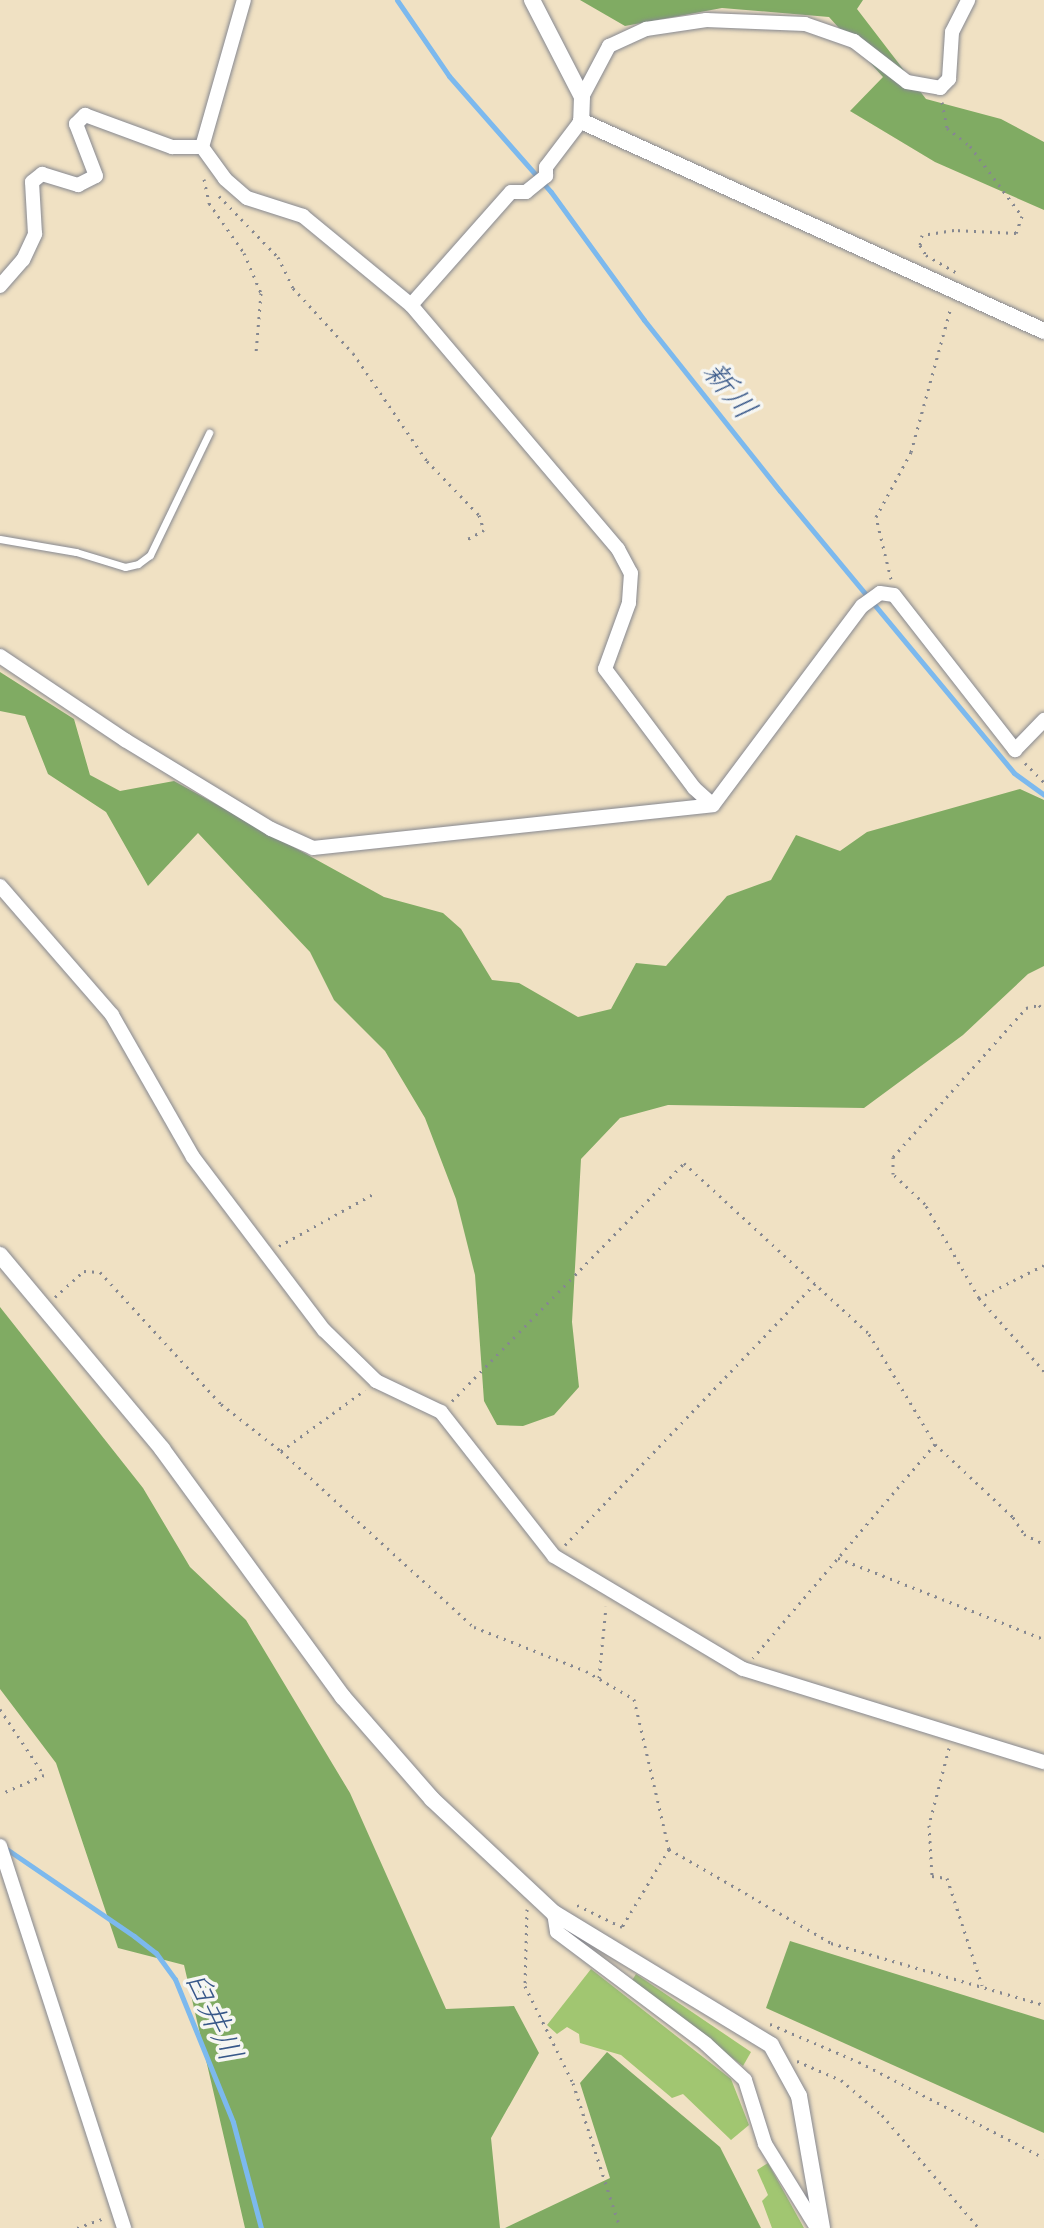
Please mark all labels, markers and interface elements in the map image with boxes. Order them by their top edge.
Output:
water label: 新川 [695,353,765,427]
water label: 臼井川 [177,1964,251,2068]

